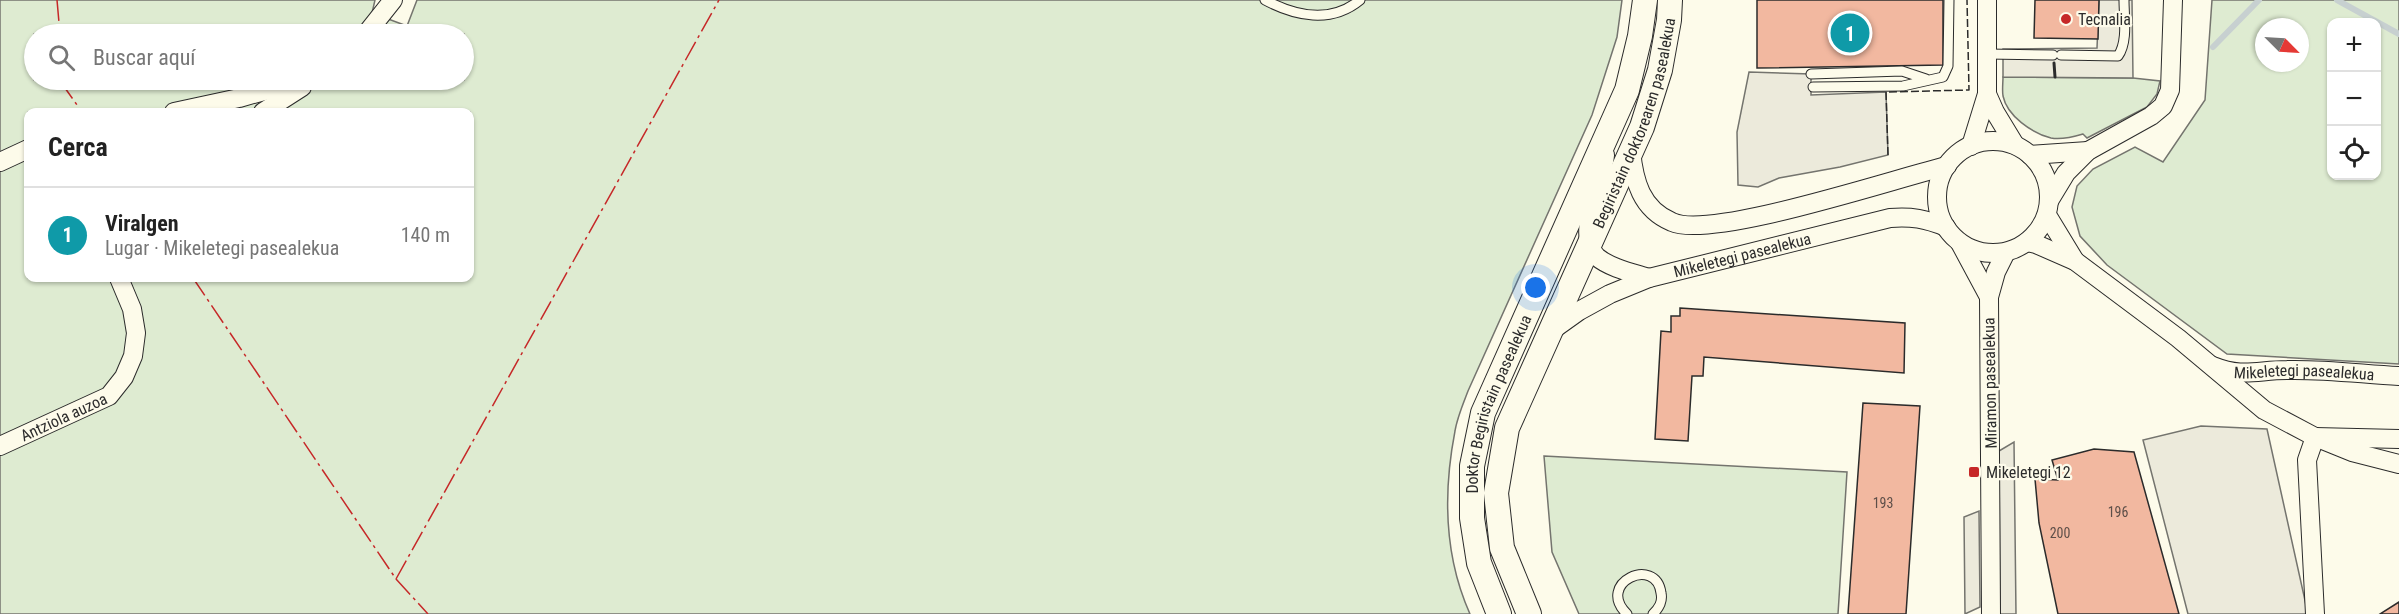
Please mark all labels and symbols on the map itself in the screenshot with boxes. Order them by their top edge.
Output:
pin: 1 [1830,10,1870,56]
place label: Tecnalia [2078,10,2131,29]
marker: Tecnalia [2059,12,2073,26]
street label: Begiristain doktorearen pasealekua [1588,16,1679,231]
north arrow [2255,18,2309,72]
street label: Mikeletegi pasealekua [1672,229,1813,281]
your location [1521,273,1550,302]
street label: Doktor Begiristain pasealekua [1463,312,1535,494]
street label: Miramon pasealekua [1979,317,2001,449]
street label: Mikeletegi pasealekua [2233,360,2375,384]
street label: Antziola auzoa [17,389,110,445]
place label: Mikeletegi 12 [1986,463,2071,482]
marker: Mikeletegi 12 [1967,465,1981,479]
house number: 193 [1873,495,1893,511]
house number: 196 [2108,504,2128,520]
house number: 200 [2050,525,2070,541]

